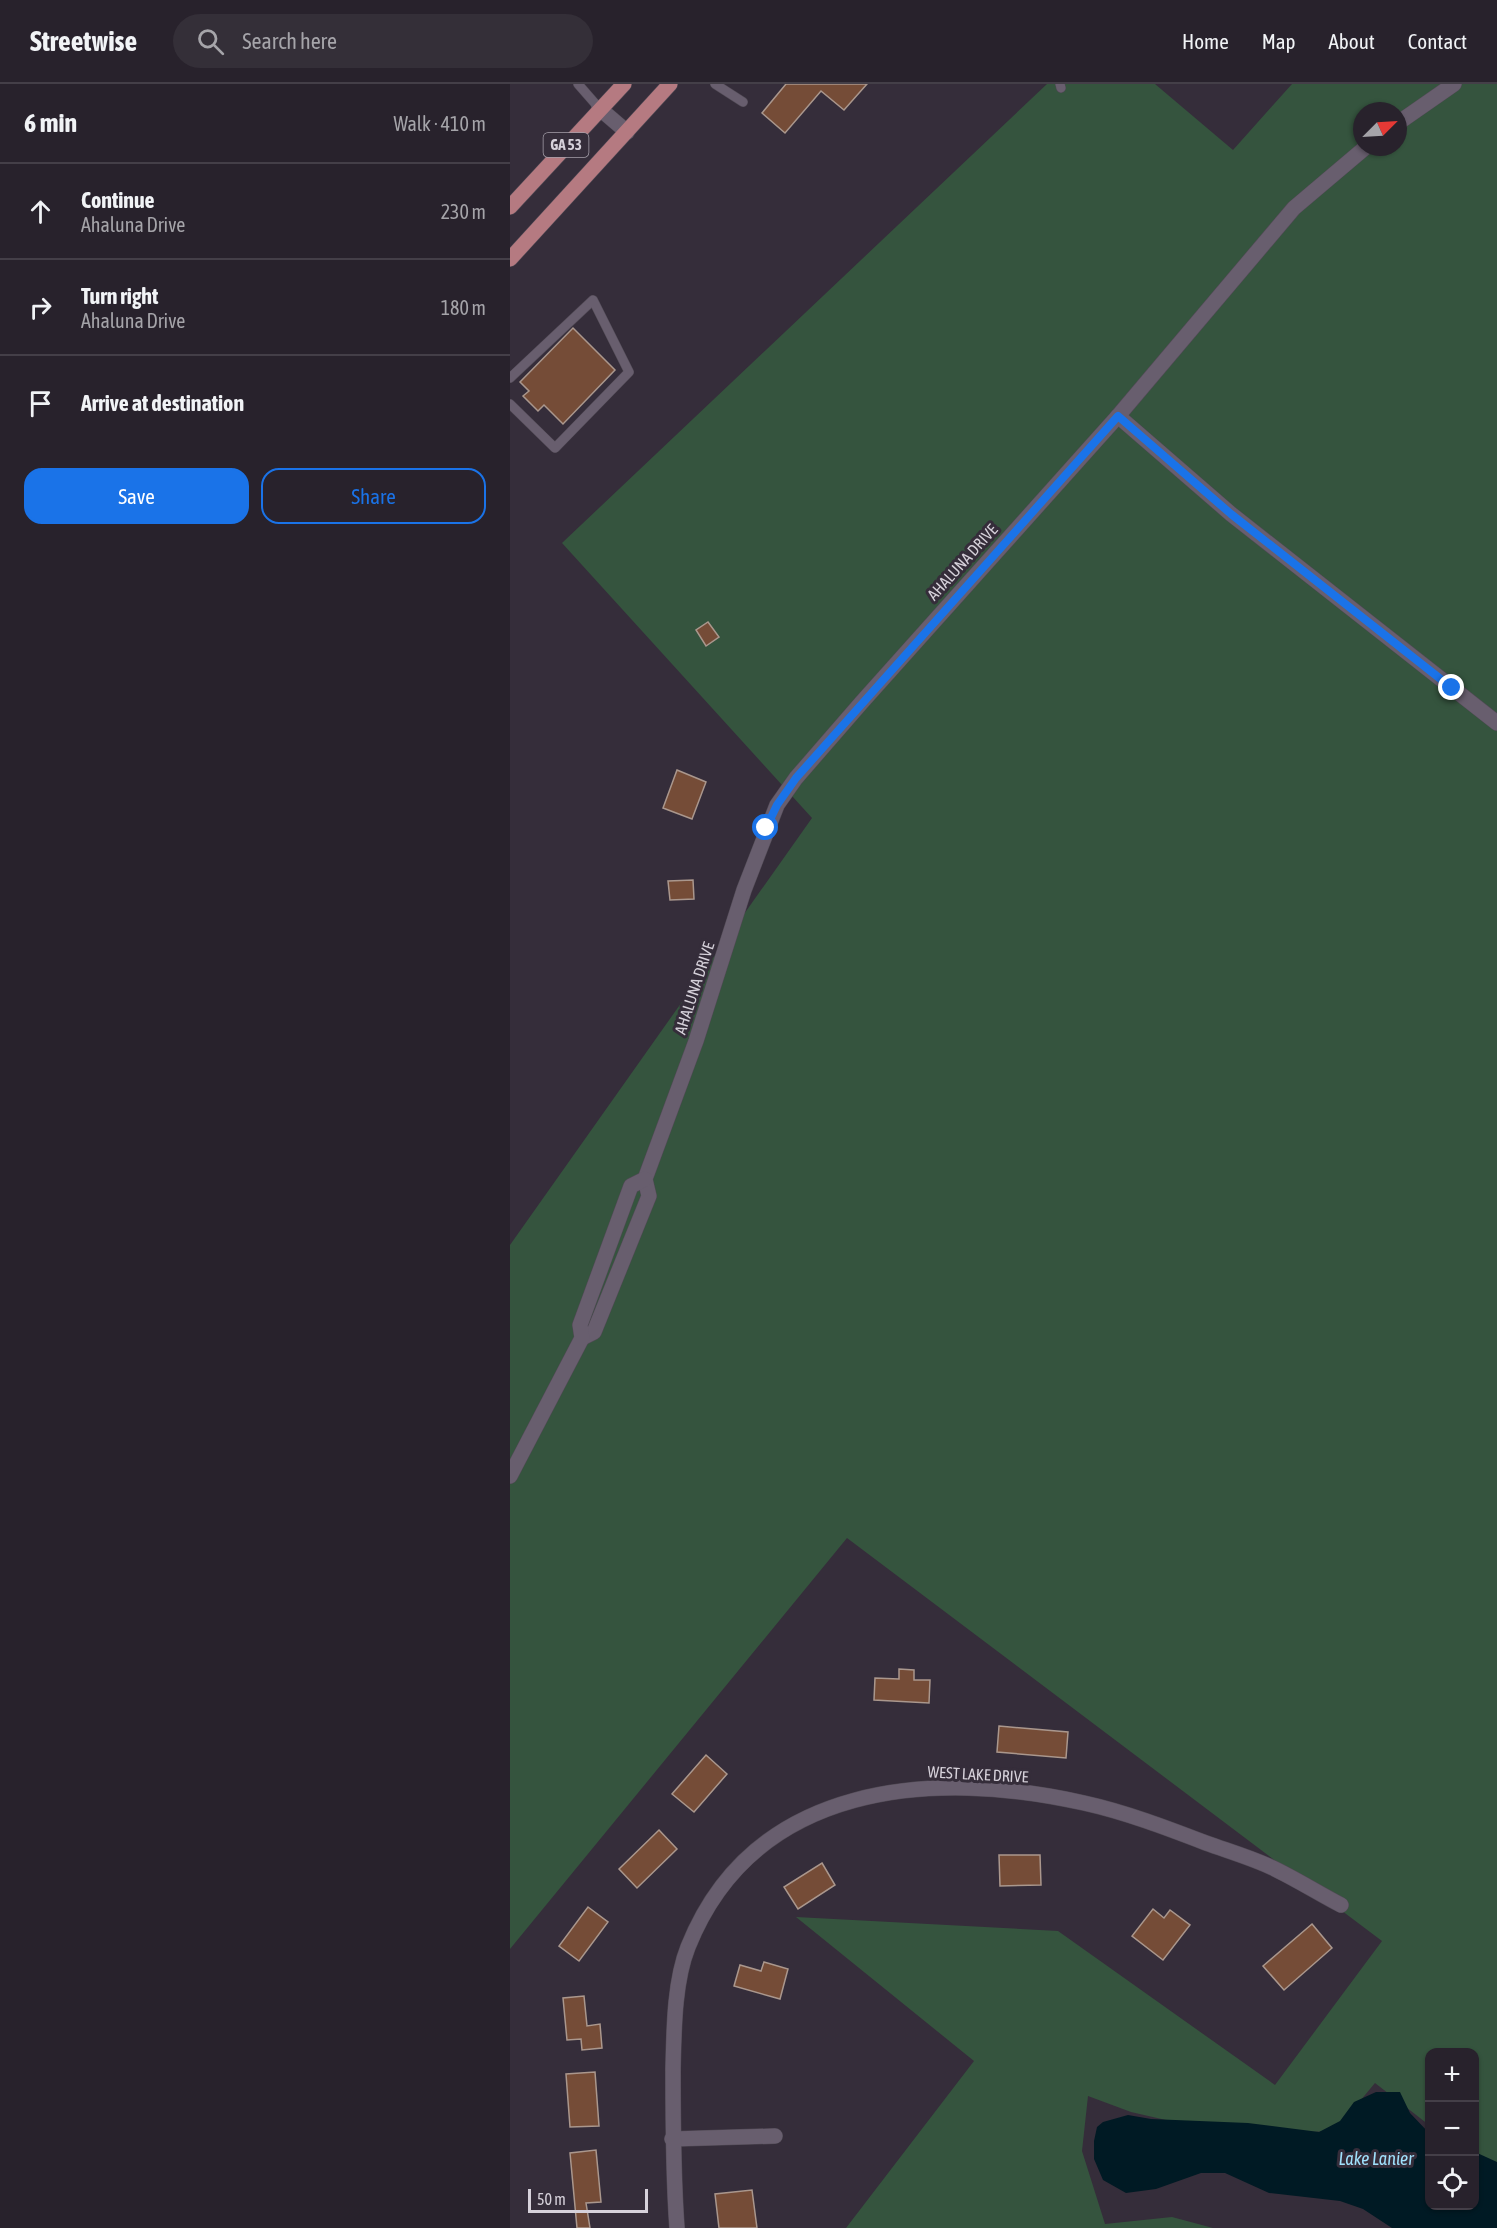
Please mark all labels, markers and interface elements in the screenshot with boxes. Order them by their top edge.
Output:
search box [173,14,593,68]
text: Streetwise [30,25,137,57]
icon: search [194,25,227,58]
text: Search here [242,28,337,54]
text: Home [1182,29,1229,53]
text: Map [1262,29,1296,53]
text: About [1329,29,1375,53]
text: Contact [1408,29,1467,53]
north arrow [1353,102,1407,156]
text: 6 min [24,108,77,138]
text: Walk · 410 m [394,112,486,135]
road number: GA 53 [544,133,588,157]
text: Continue [81,187,155,213]
icon: ahead [24,195,57,228]
text: 230 m [441,200,486,223]
text: Ahaluna Drive [81,213,185,236]
text: Turn right [81,283,158,309]
icon: right [24,291,57,324]
text: 180 m [441,296,486,319]
text: Ahaluna Drive [81,309,185,332]
icon: arrive [24,387,57,420]
text: Arrive at destination [81,390,244,416]
button: Save [24,468,249,524]
button: Share [261,468,486,524]
street label: AHALUNA DRIVE [923,520,1001,604]
route end [1438,674,1464,700]
route start [752,814,778,840]
street label: AHALUNA DRIVE [671,940,717,1036]
street label: WEST LAKE DRIVE [927,1762,1029,1786]
map controls [1425,2048,1479,2210]
button: + [1425,2048,1479,2102]
button: − [1425,2102,1479,2156]
water label: Lake Lanier [1338,2148,1414,2169]
button: locate [1425,2156,1479,2210]
scale bar [528,2186,648,2214]
text: 50 m [537,2190,566,2208]

